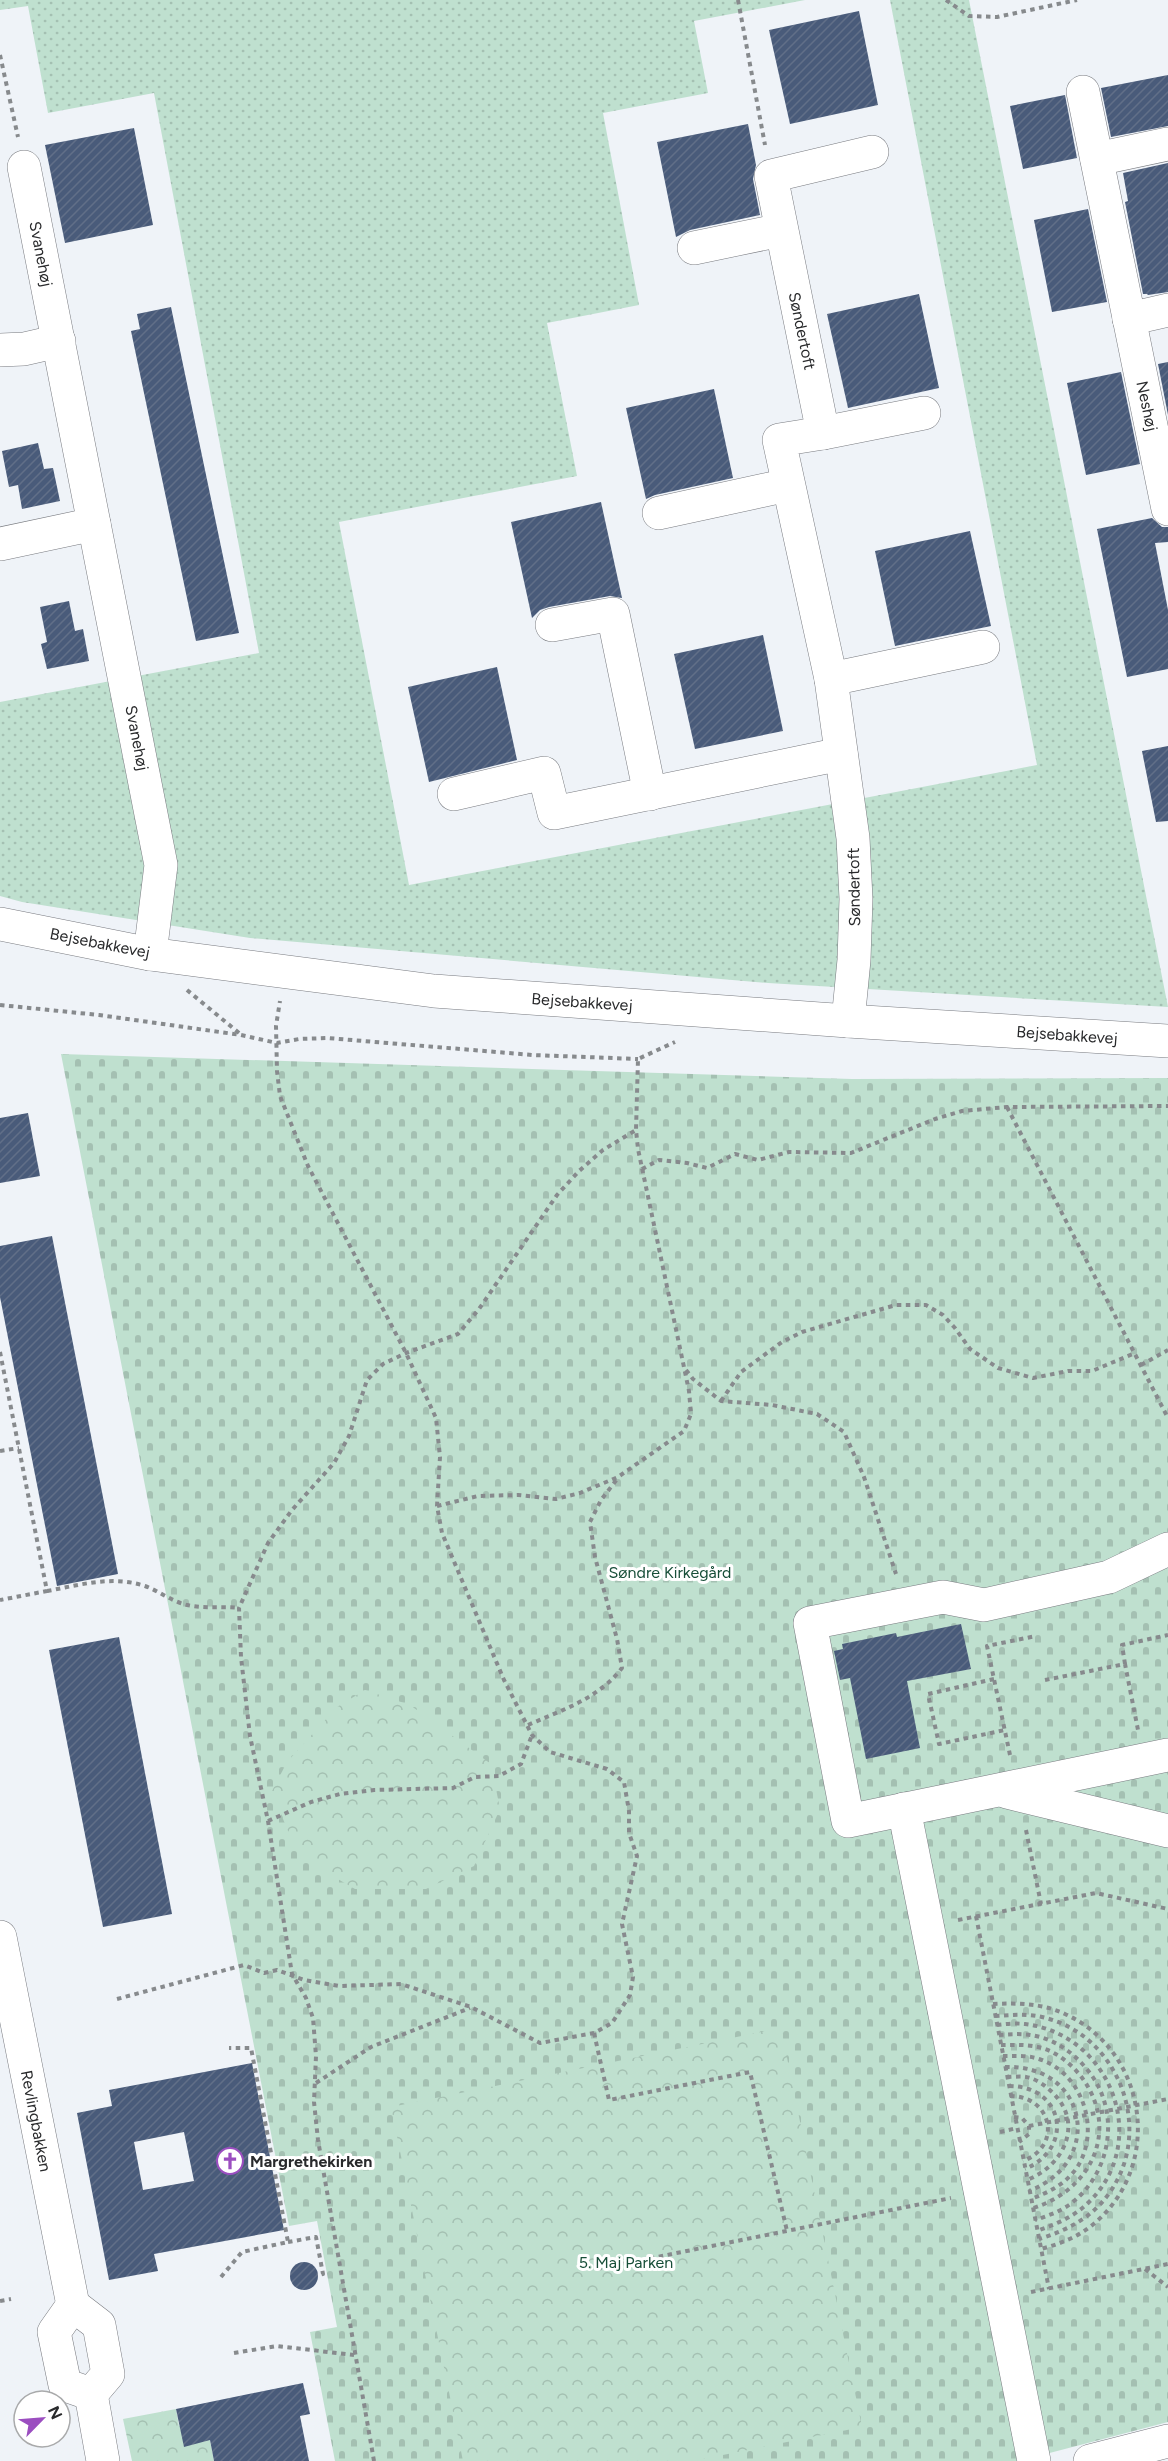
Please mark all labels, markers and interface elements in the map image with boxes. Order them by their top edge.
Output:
street label: Svanehøj [25,220,57,288]
street label: Søndertoft [785,290,819,372]
street label: Neshøj [1132,379,1162,433]
street label: Svanehøj [121,704,153,772]
street label: Søndertoft [844,847,864,927]
street label: Bejsebakkevej [48,924,152,962]
street label: Bejsebakkevej [531,989,633,1015]
street label: Bejsebakkevej [1016,1022,1118,1048]
park label: Søndre Kirkegård [608,1563,732,1582]
street label: Revlingbakken [17,2069,55,2173]
church icon: Margrethekirken [215,2146,245,2176]
place label: Margrethekirken [250,2152,372,2171]
park label: 5. Maj Parken [579,2253,673,2272]
north arrow [12,2389,72,2449]
text: N [44,2403,66,2422]

